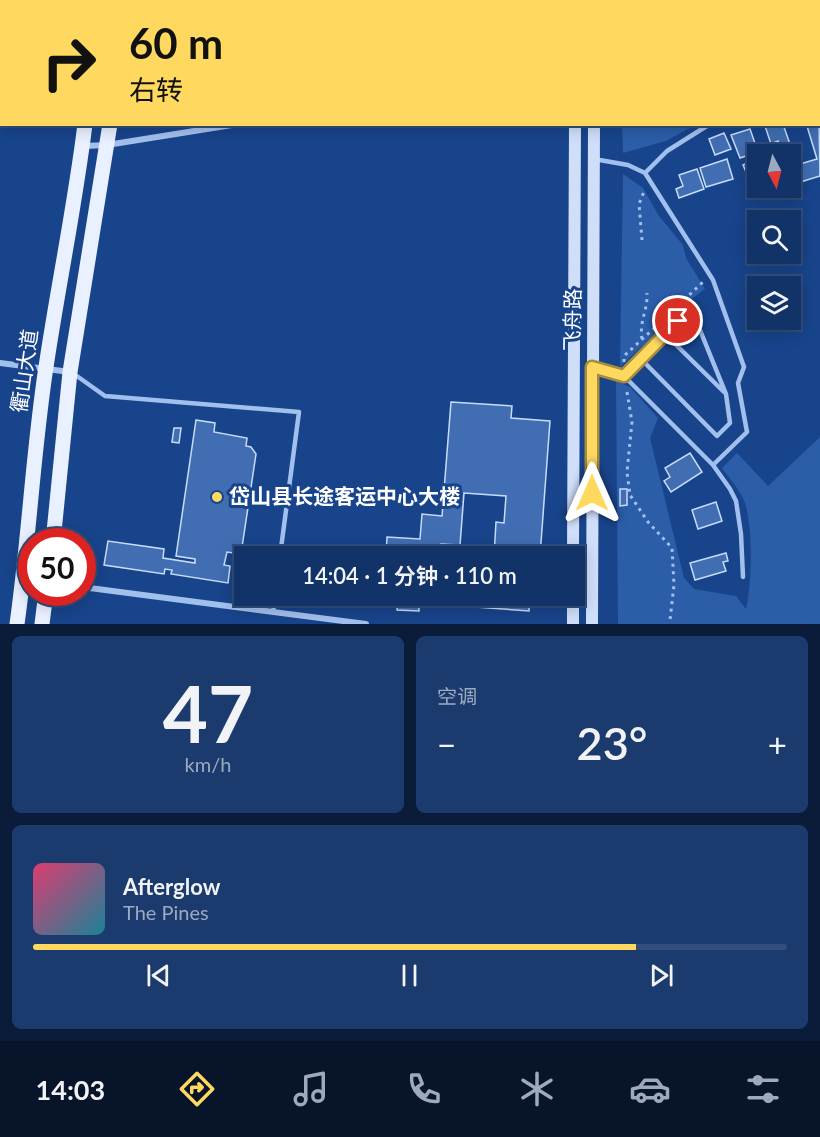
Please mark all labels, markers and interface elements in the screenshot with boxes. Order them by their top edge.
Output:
text: 60 m [129,18,223,68]
icon: right [30,24,108,102]
text: 右转 [129,73,183,106]
north arrow [747,144,801,198]
map controls [747,144,801,330]
button: search [747,210,801,264]
button: layers [747,276,801,330]
street label: 飞舟路 [558,288,585,352]
pin [652,295,703,346]
icon: arrive [661,304,694,337]
street label: 衢山大道 [5,327,42,414]
position arrow [560,461,624,525]
place label: 岱山县长途客运中心大楼 [229,483,460,508]
marker: 岱山县长途客运中心大楼 [210,490,224,504]
speed limit sign: 50 [18,528,96,606]
text: 14:04 · 1 分钟 · 110 m [302,562,517,589]
text: 47 [163,666,253,760]
text: 空调 [437,684,477,708]
text: 23° [577,716,647,770]
text: − [437,724,456,764]
text: + [768,724,787,764]
text: km/h [185,752,231,776]
text: Afterglow [123,873,220,900]
text: The Pines [123,900,209,924]
icon: previous [142,959,175,992]
icon: pause [393,959,426,992]
icon: next [645,959,678,992]
icon: directions [176,1068,218,1110]
icon: music [290,1068,332,1110]
icon: phone [403,1068,445,1110]
icon: climate [516,1068,558,1110]
icon: car [629,1068,671,1110]
icon: filters [742,1068,784,1110]
text: 14:03 [36,1073,105,1106]

